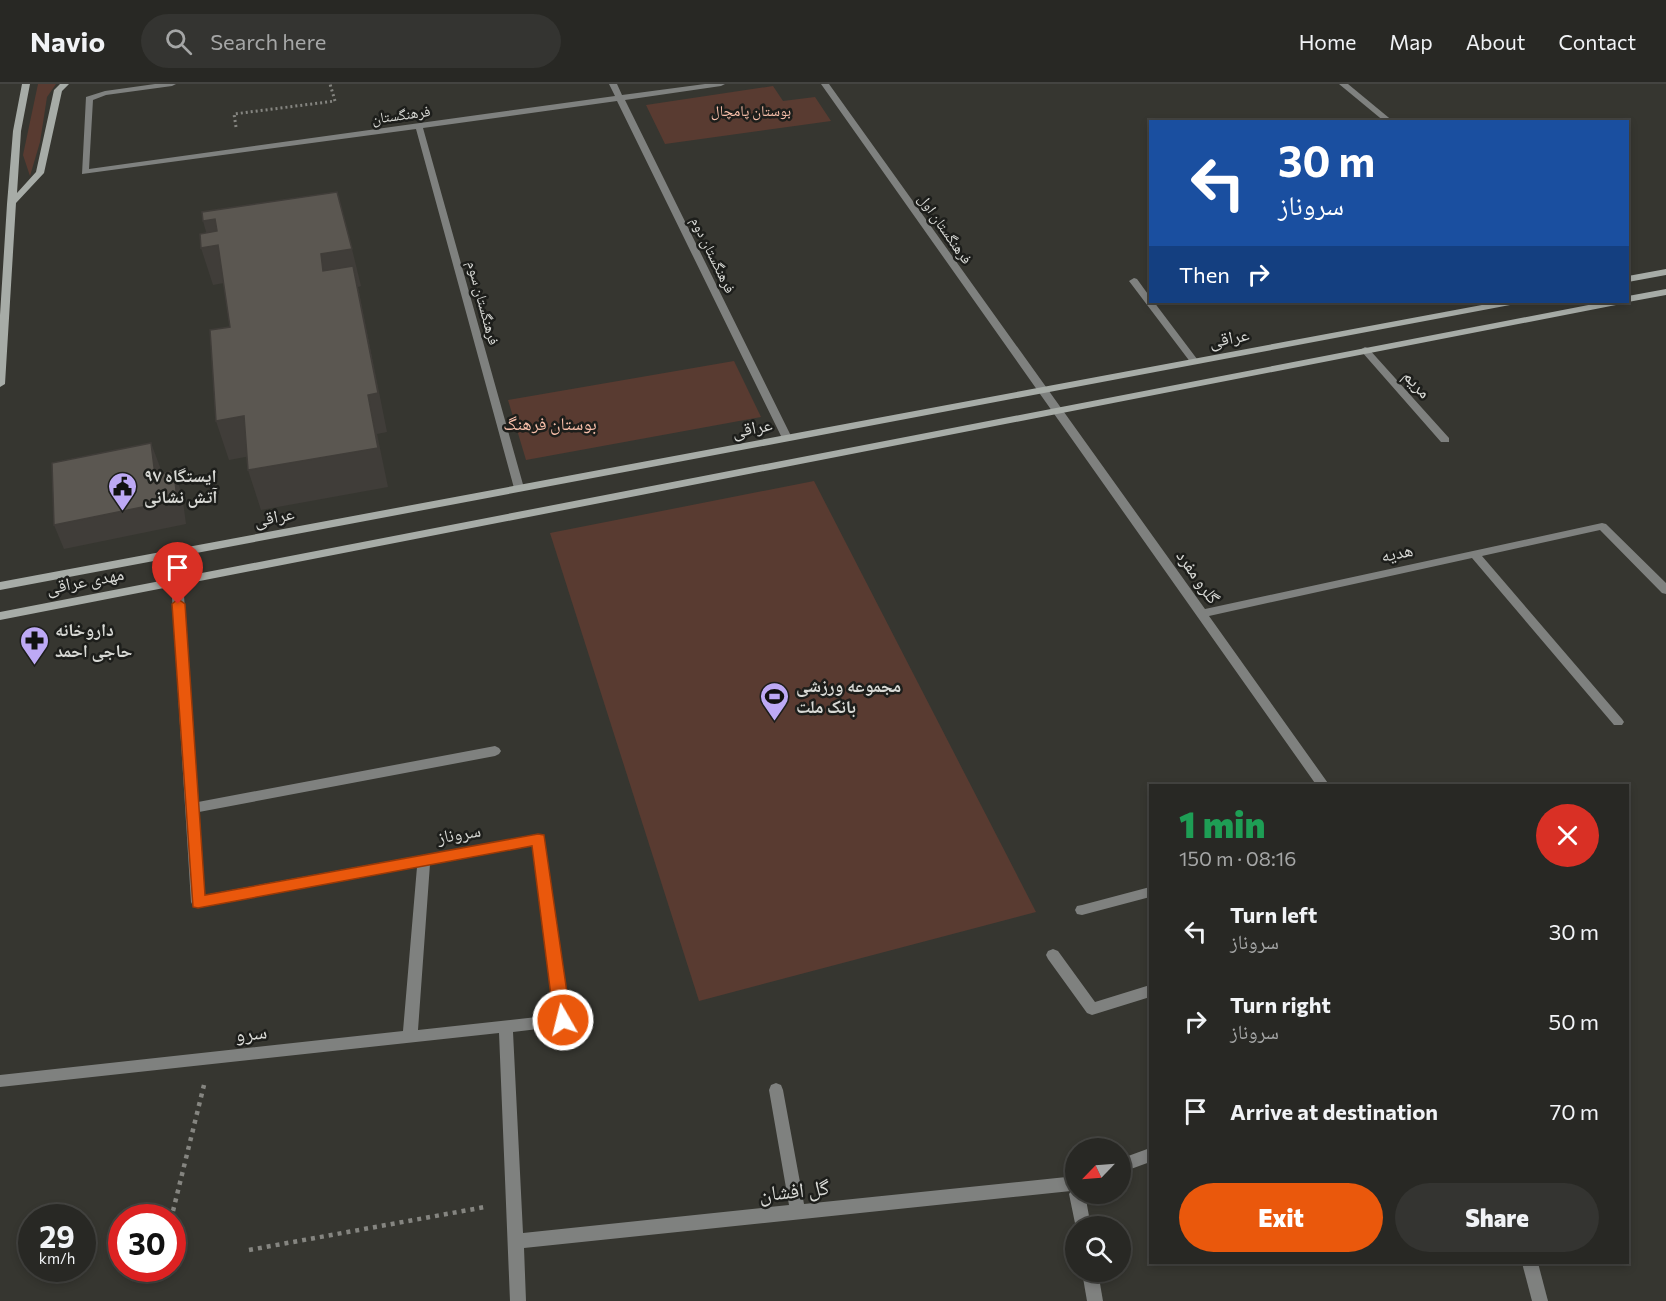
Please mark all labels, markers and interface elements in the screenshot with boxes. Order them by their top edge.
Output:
search box [141,14,561,68]
text: Navio [30,24,105,58]
icon: search [162,25,195,58]
text: Search here [210,28,326,55]
text: Home [1299,29,1356,54]
text: Map [1389,29,1433,54]
text: About [1466,29,1525,54]
text: Contact [1558,29,1636,54]
street label: فرهنگستان [370,101,432,129]
park label: بوستان پامچال [711,101,791,121]
text: 30 m [1278,134,1375,186]
icon: left [1179,144,1257,222]
text: سروناز [1278,188,1344,221]
street label: فرهنگستان اول [913,190,977,268]
street label: فرهنگستان دوم [686,213,740,297]
icon: right [1242,258,1275,291]
street label: فرهنگستان سوم [462,259,504,347]
text: Then [1179,261,1230,288]
street label: عراقی [1207,322,1251,353]
street label: مریم [1398,364,1436,404]
park label: بوستان فرهنگ [503,412,597,435]
street label: عراقی [730,412,774,443]
place label: ایستگاه ۹۷ آتش نشانی [144,464,217,508]
public building icon: ایستگاه ۹۷ آتش نشانی [107,470,139,512]
street label: عراقی [252,501,296,532]
street label: هدیه [1379,538,1415,566]
pin [152,542,203,604]
street label: گلرو مفرد [1172,545,1226,608]
icon: arrive [161,551,194,584]
street label: مهدی عراقی [44,562,126,599]
place label: داروخانه حاجی احمد [55,618,133,662]
pharmacy icon: داروخانه حاجی احمد [18,624,50,666]
place label: مجموعه ورزشی بانک ملت [796,674,901,718]
sports icon: مجموعه ورزشی بانک ملت [759,680,791,722]
text: 1 min [1179,801,1265,845]
button: close [1536,804,1599,867]
street label: سروناز [434,818,482,848]
text: 150 m · 08:16 [1179,846,1296,870]
text: Turn left [1230,901,1317,928]
icon: left [1179,915,1212,948]
text: 30 m [1549,918,1599,945]
text: سروناز [1230,929,1279,953]
position arrow [531,988,595,1052]
text: Turn right [1230,991,1331,1018]
icon: right [1179,1005,1212,1038]
text: 50 m [1549,1008,1599,1035]
street label: سرو [234,1017,268,1046]
text: سروناز [1230,1019,1279,1043]
icon: arrive [1179,1095,1212,1128]
text: Arrive at destination [1230,1098,1438,1125]
text: 70 m [1550,1098,1599,1125]
north arrow [1065,1138,1131,1204]
map controls [1065,1138,1131,1282]
street label: گل افشان [757,1173,831,1208]
button: Exit [1179,1183,1383,1252]
button: Share [1395,1183,1599,1252]
speed limit sign: 30 [108,1204,186,1282]
button: search [1065,1216,1131,1282]
text: 29 [39,1217,75,1254]
text: km/h [39,1249,75,1267]

